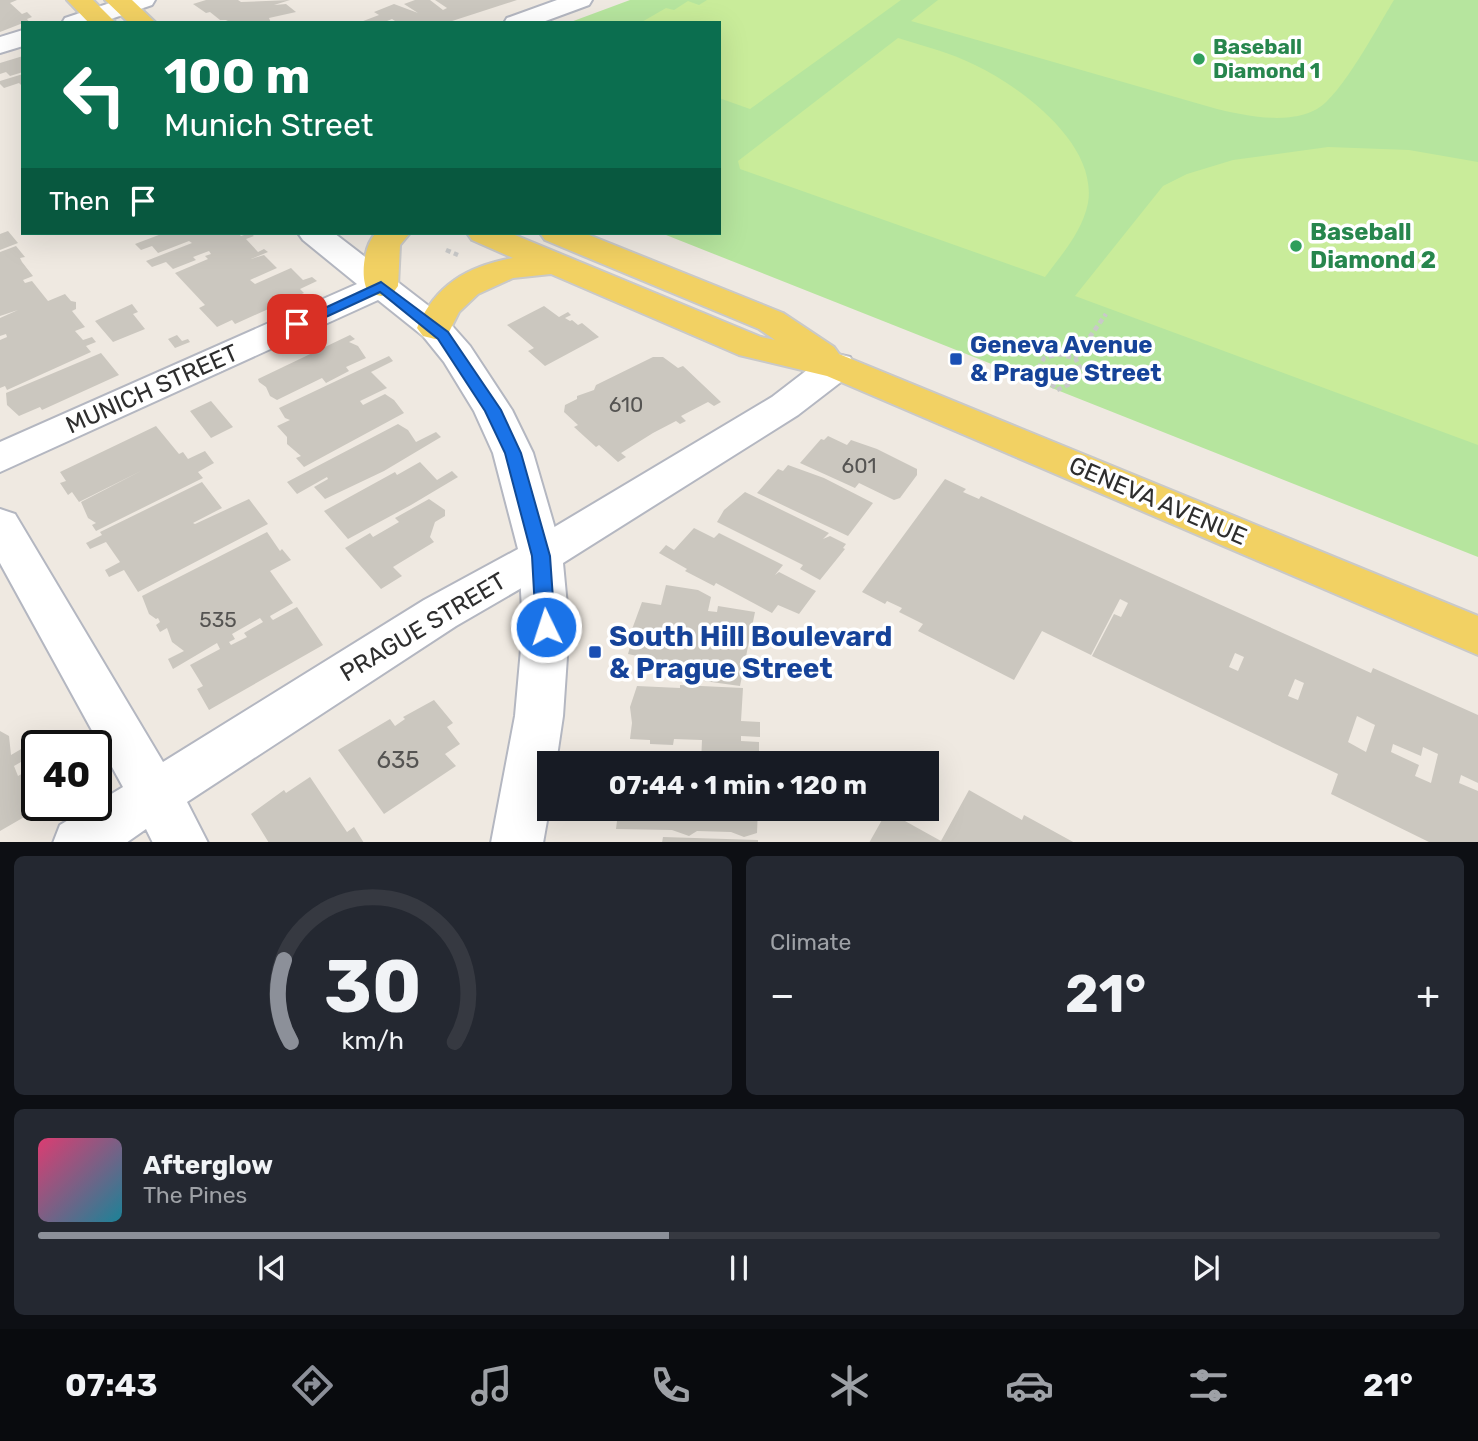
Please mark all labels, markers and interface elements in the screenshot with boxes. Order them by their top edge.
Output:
place label: Baseball Diamond 1 [1213,34,1320,83]
text: 100 m [164,47,310,105]
icon: left [49,49,140,140]
marker: Baseball Diamond 1 [1191,51,1207,67]
text: Munich Street [164,106,373,144]
icon: arrive [124,182,162,220]
text: Then [49,186,110,217]
place label: Baseball Diamond 2 [1310,218,1436,274]
marker: Baseball Diamond 2 [1288,238,1304,254]
pin [267,294,327,354]
icon: arrive [278,305,316,343]
place label: Geneva Avenue & Prague Street [970,331,1162,387]
street label: MUNICH STREET [62,338,242,440]
marker: Geneva Avenue & Prague Street [948,351,964,367]
house number: 610 [609,392,643,417]
street label: GENEVA AVENUE [1065,451,1251,551]
house number: 601 [842,453,877,478]
street label: PRAGUE STREET [335,567,511,687]
position arrow [509,590,583,664]
house number: 535 [199,607,237,632]
place label: South Hill Boulevard & Prague Street [609,620,892,685]
marker: South Hill Boulevard & Prague Street [587,644,603,660]
speed limit sign: 40 [21,730,112,821]
house number: 635 [376,746,420,774]
text: 07:44 · 1 min · 120 m [609,770,867,801]
text: Climate [770,928,851,956]
text: 30 [324,944,422,1030]
text: 21° [1065,963,1146,1025]
text: − [770,972,795,1018]
text: + [1416,972,1440,1018]
text: km/h [342,1025,404,1054]
text: Afterglow [143,1150,273,1181]
text: The Pines [143,1181,247,1209]
icon: previous [253,1249,291,1287]
icon: pause [720,1249,758,1287]
icon: next [1187,1249,1225,1287]
icon: directions [288,1361,337,1410]
icon: music [467,1361,516,1410]
icon: phone [646,1361,695,1410]
icon: climate [825,1361,874,1410]
icon: car [1005,1361,1054,1410]
icon: filters [1184,1361,1233,1410]
text: 07:43 [65,1366,158,1404]
text: 21° [1363,1366,1413,1404]

